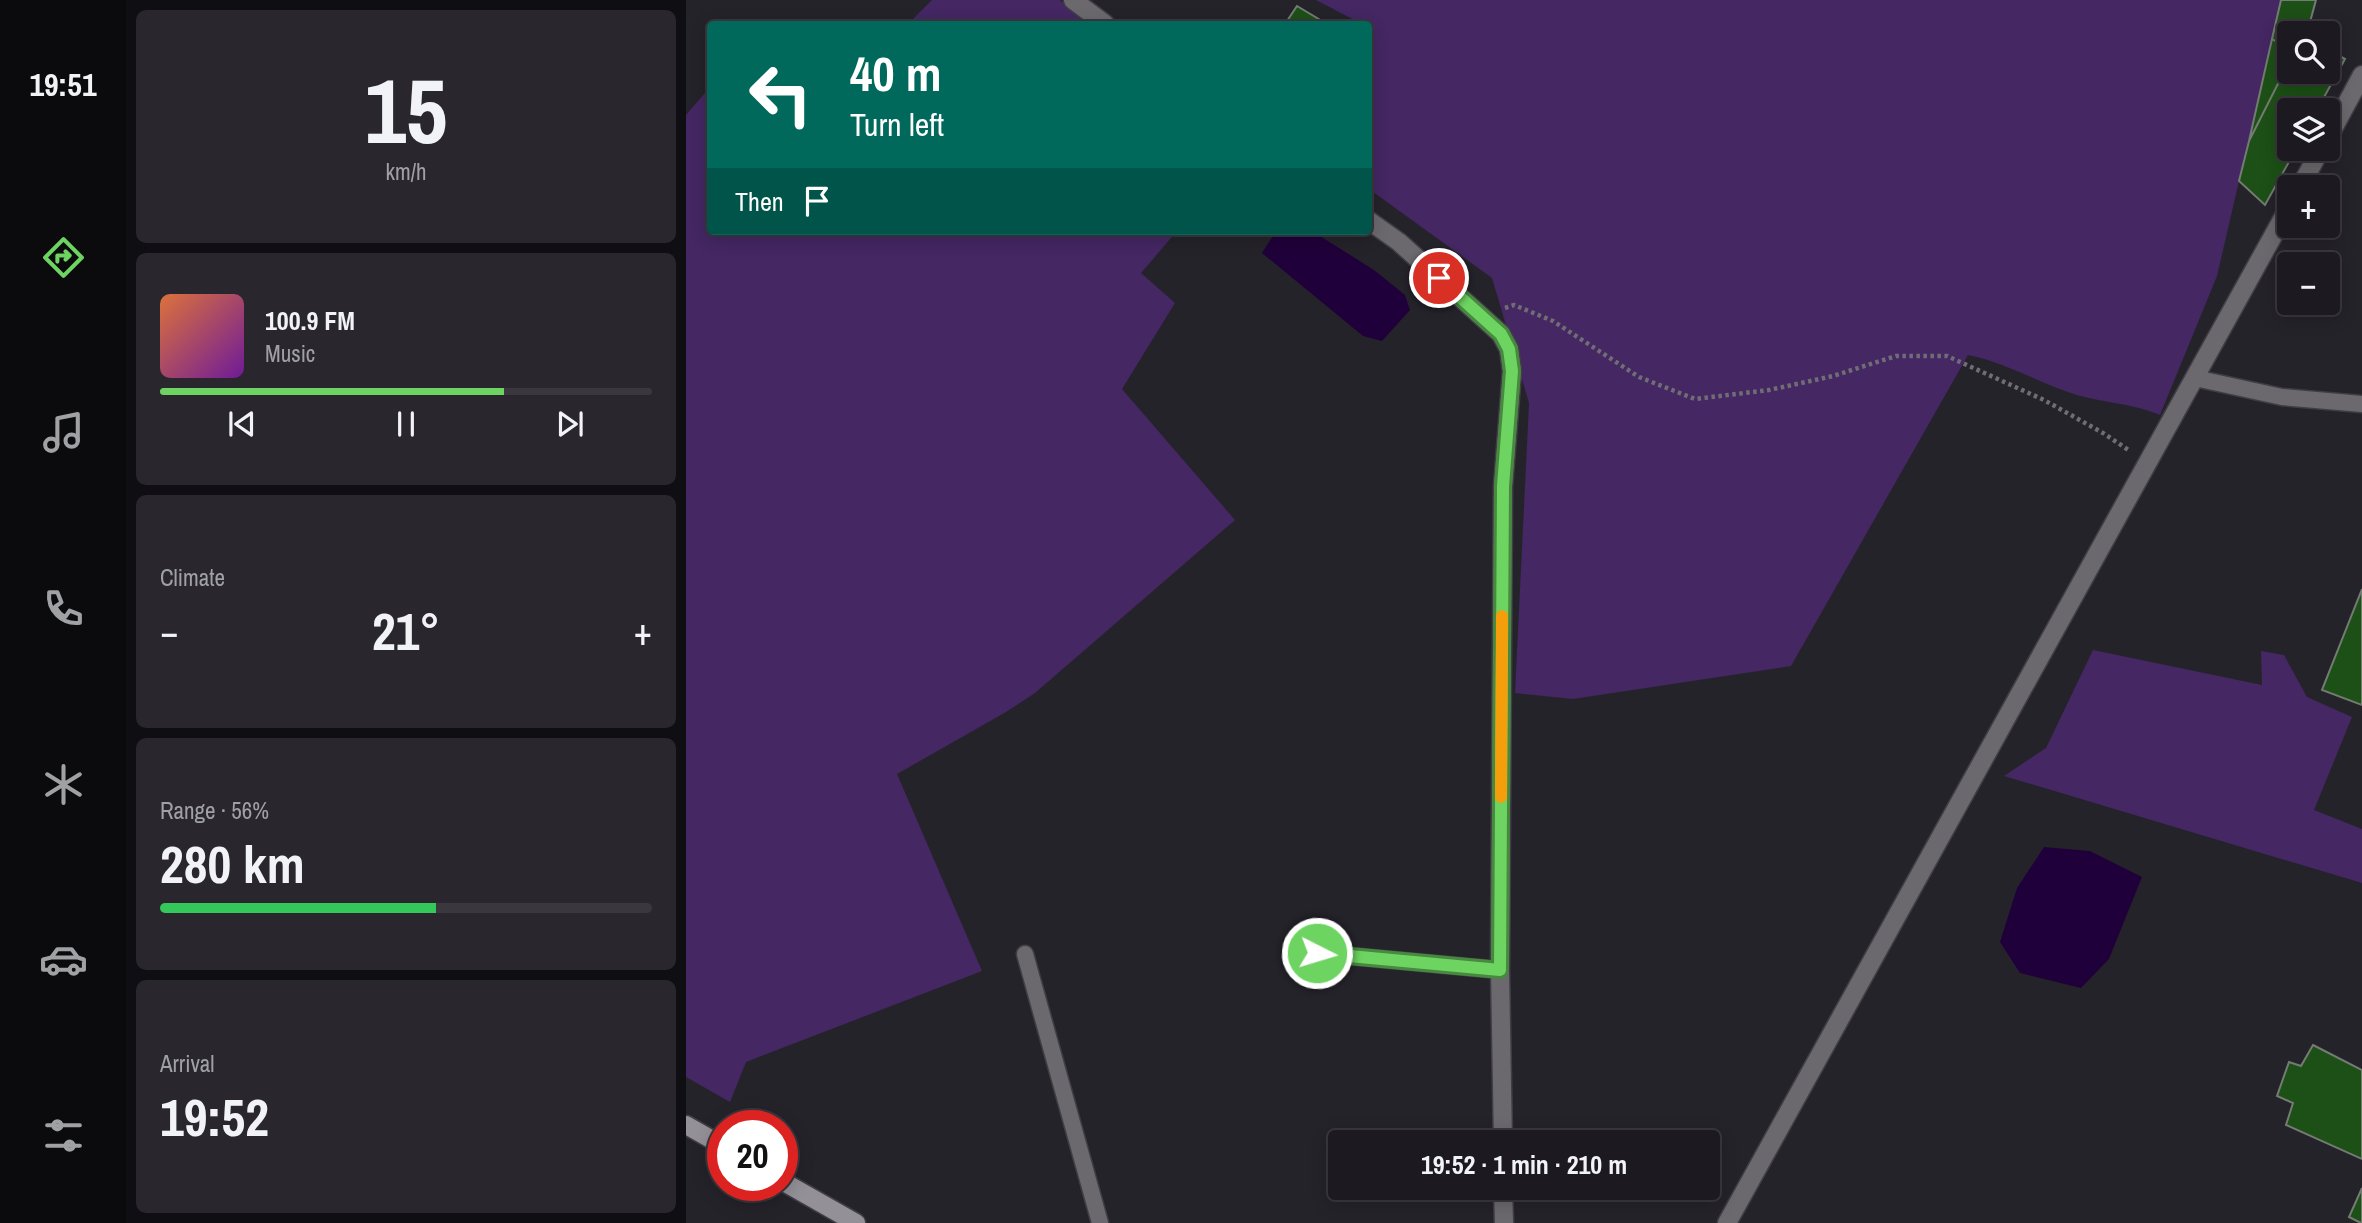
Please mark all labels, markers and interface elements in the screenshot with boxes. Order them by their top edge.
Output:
map controls [2277,21,2340,315]
button: search [2277,21,2340,84]
text: 40 m [850,40,942,106]
text: 15 [365,49,448,171]
icon: left [735,49,826,140]
text: 19:51 [29,63,97,106]
button: layers [2277,98,2340,161]
text: Turn left [850,103,944,146]
text: km/h [386,156,426,187]
button: + [2277,175,2340,238]
icon: arrive [798,182,836,220]
text: Then [735,184,784,219]
icon: directions [39,233,88,282]
pin [1409,248,1469,308]
button: − [2277,252,2340,315]
icon: arrive [1420,259,1458,297]
text: 100.9 FM [265,303,355,338]
text: Music [265,338,315,369]
icon: previous [223,405,261,443]
icon: pause [387,405,425,443]
icon: next [551,405,589,443]
icon: music [39,408,88,457]
text: Climate [160,562,225,593]
icon: phone [39,584,88,633]
text: 21° [372,596,440,666]
text: − [160,606,178,657]
text: + [634,606,652,657]
icon: climate [39,760,88,809]
text: Range · 56% [160,795,269,826]
text: 280 km [160,829,305,899]
position arrow [1280,916,1354,990]
icon: car [39,935,88,984]
text: Arrival [160,1048,215,1079]
text: 19:52 [160,1082,269,1152]
speed limit sign: 20 [707,1110,798,1201]
icon: filters [39,1111,88,1160]
text: 19:52 · 1 min · 210 m [1421,1147,1627,1182]

